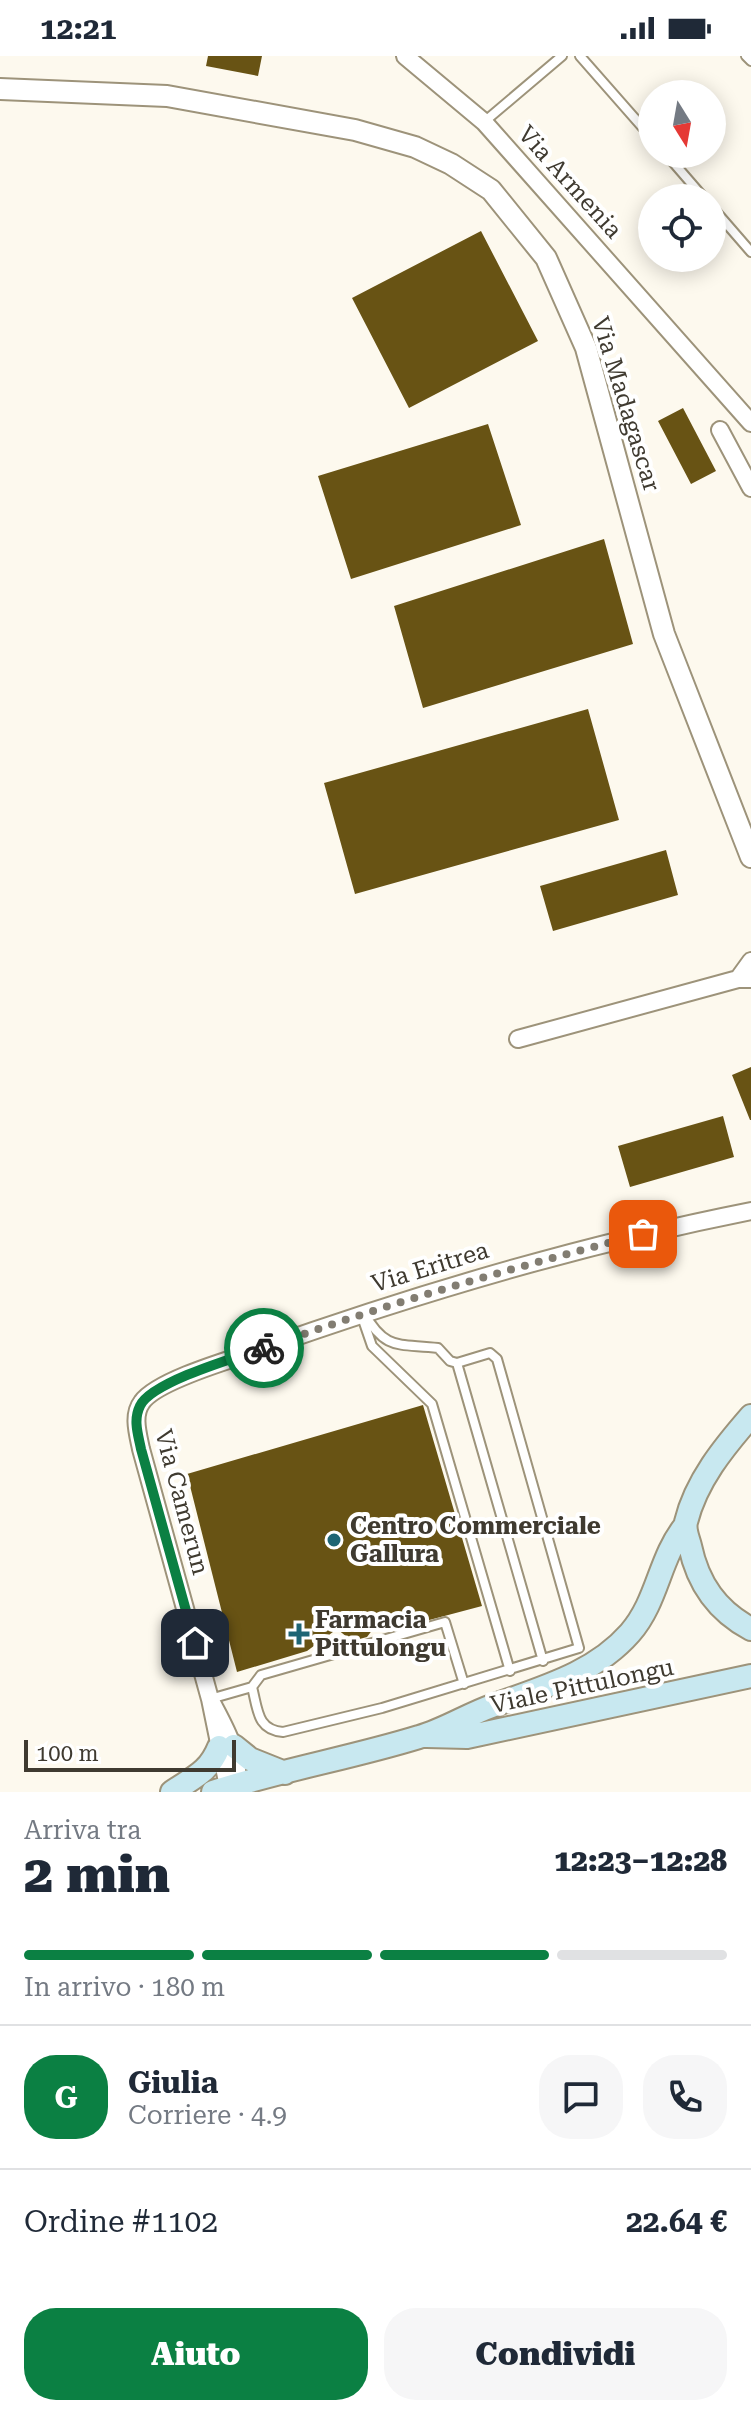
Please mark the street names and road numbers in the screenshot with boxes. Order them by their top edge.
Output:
street label: Via Armenia [512,120,628,244]
street label: Via Madagascar [586,313,666,495]
street label: Via Eritrea [368,1236,492,1298]
street label: Via Camerun [149,1426,215,1578]
street label: Viale Pittulongu [488,1653,676,1719]

